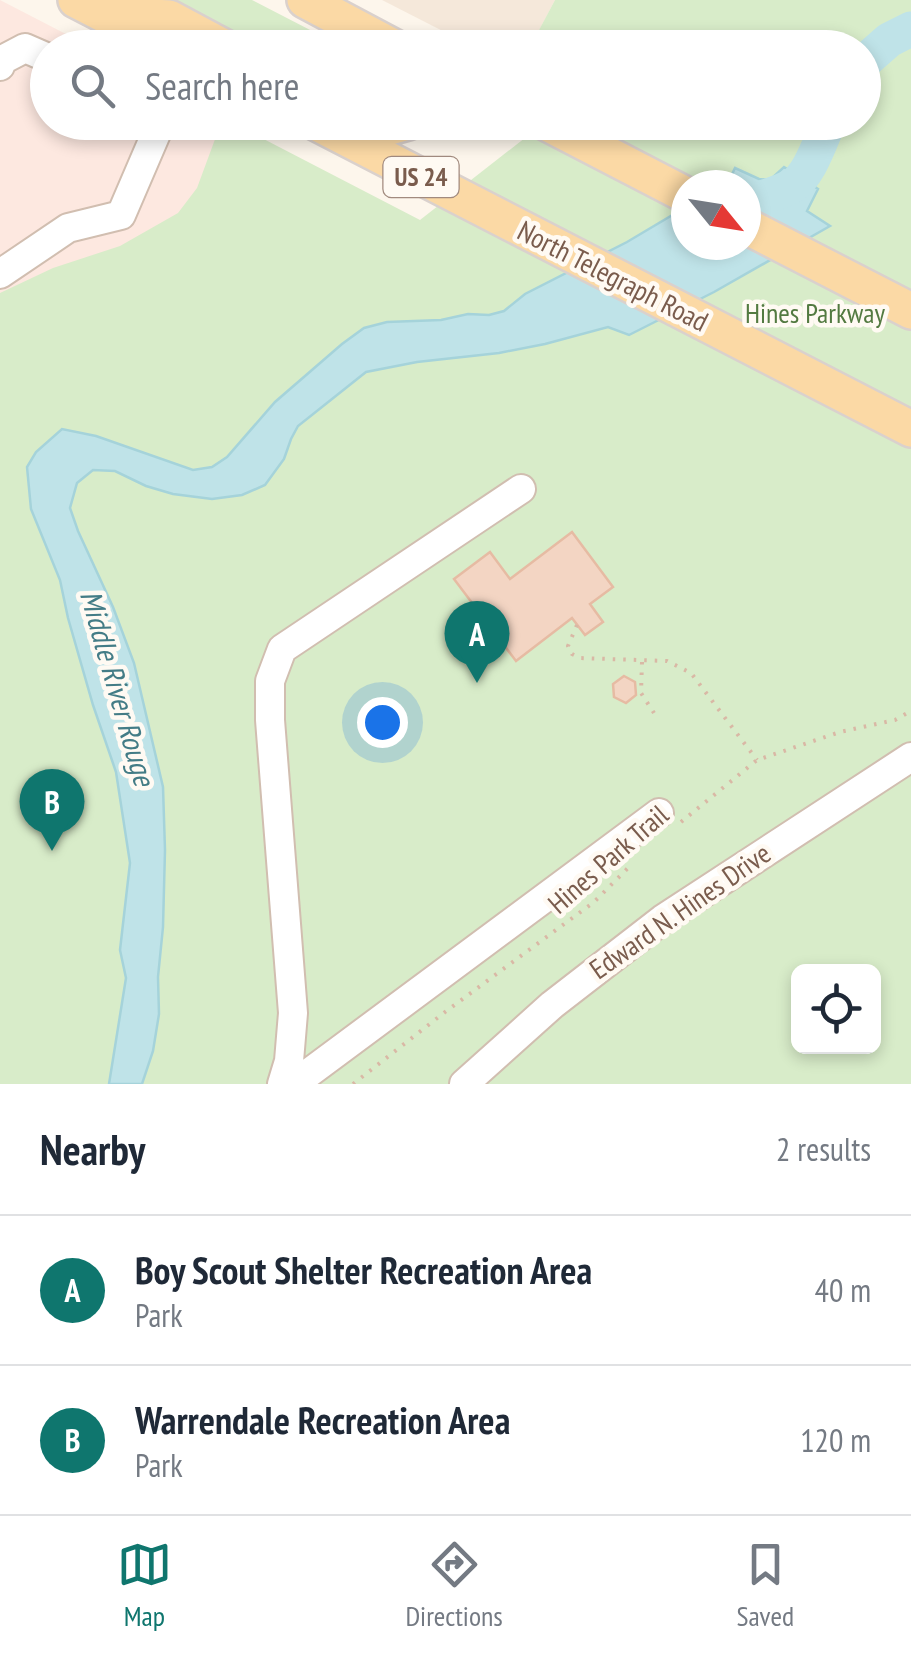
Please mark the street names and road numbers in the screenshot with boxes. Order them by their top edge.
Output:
road number: US 24 [384,157,458,197]
street label: North Telegraph Road [512,212,715,339]
street label: Hines Park Trail [540,796,676,921]
street label: Edward N. Hines Drive [582,834,778,987]

